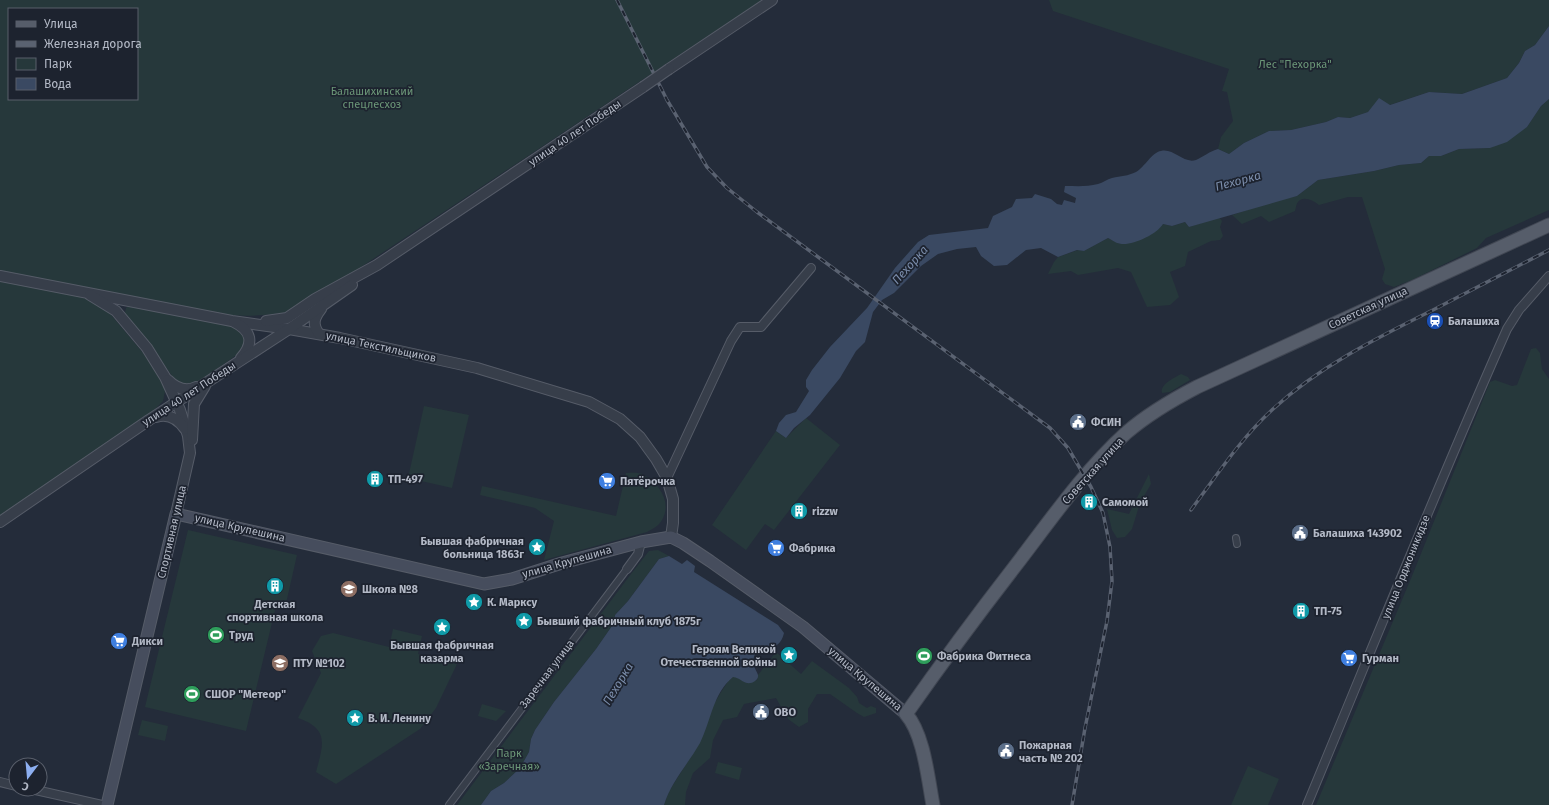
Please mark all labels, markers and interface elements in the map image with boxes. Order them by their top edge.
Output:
legend [8,8,138,100]
text: Улица [44,17,78,31]
text: Железная дорога [44,37,142,51]
text: Парк [44,57,73,71]
park label: Лес "Пехорка" [1258,58,1332,71]
text: Вода [44,77,71,91]
park label: Балашихинский спецлесхоз [331,85,413,111]
street label: улица 40 лет Победы [526,97,624,169]
water label: Пехорка [1214,168,1263,194]
water label: Пехорка [889,243,931,287]
street label: Советская улица [1327,284,1409,332]
station icon: Балашиха [1425,311,1445,331]
place label: Балашиха [1448,315,1499,328]
street label: улица Текстильщиков [325,329,437,365]
street label: улица 40 лет Победы [140,359,238,429]
public building icon: ФСИН [1068,412,1088,432]
place label: ФСИН [1091,416,1121,429]
street label: Советская улица [1060,435,1126,507]
building icon: ТП-497 [365,469,385,489]
supermarket icon: Пятёрочка [597,471,617,491]
place label: ТП-497 [388,473,423,486]
place label: Пятёрочка [620,475,675,488]
street label: Спортивная улица [155,484,189,580]
building icon: Самомой [1079,492,1099,512]
place label: Самомой [1102,496,1148,509]
building icon: rizzw [789,501,809,521]
place label: rizzw [812,505,839,518]
street label: улица Крупешина [194,511,286,545]
street label: улица Орджоникидзе [1379,513,1433,621]
public building icon: Балашиха 143902 [1290,523,1310,543]
place label: Балашиха 143902 [1313,527,1402,540]
place label: Бывшая фабричная больница 1863г [420,535,524,561]
place icon: Бывшая фабричная больница 1863г [527,537,547,557]
supermarket icon: Фабрика [766,538,786,558]
place label: Фабрика [789,542,836,555]
street label: улица Крупешина [521,543,613,581]
building icon: Детская спортивная школа [265,576,285,596]
school or university icon: Школа №8 [339,579,359,599]
place label: Школа №8 [362,583,419,596]
place icon: К. Марксу [464,592,484,612]
place label: К. Марксу [487,596,537,609]
place label: Детская спортивная школа [227,598,323,624]
building icon: ТП-75 [1291,601,1311,621]
place label: ТП-75 [1314,605,1342,618]
place icon: Бывший фабричный клуб 1875г [514,611,534,631]
place label: Бывший фабричный клуб 1875г [537,615,701,628]
place icon: Бывшая фабричная казарма [432,617,452,637]
sports icon: Труд [206,625,226,645]
place label: Труд [229,629,253,642]
supermarket icon: Дикси [109,631,129,651]
place label: Дикси [131,635,163,648]
street label: Заречная улица [517,637,577,711]
place label: Бывшая фабричная казарма [390,639,494,665]
place label: Героям Великой Отечественной войны [661,643,776,669]
street label: улица Крупешина [825,644,905,714]
place icon: Героям Великой Отечественной войны [779,645,799,665]
sports icon: Фабрика Фитнеса [914,646,934,666]
supermarket icon: Гурман [1339,648,1359,668]
place label: Фабрика Фитнеса [937,650,1031,663]
place label: Гурман [1362,652,1399,665]
school or university icon: ПТУ №102 [270,653,290,673]
place label: ПТУ №102 [293,657,345,670]
water label: Пехорка [600,660,636,708]
sports icon: СШОР "Метеор" [182,684,202,704]
place label: СШОР "Метеор" [205,688,286,701]
public building icon: ОВО [751,702,771,722]
place label: ОВО [774,706,796,719]
place icon: В. И. Ленину [345,708,365,728]
place label: В. И. Ленину [368,712,431,725]
place label: Пожарная часть № 202 [1019,739,1083,765]
public building icon: Пожарная часть № 202 [996,741,1016,761]
park label: Парк «Заречная» [478,747,540,773]
north arrow [8,757,48,797]
text: С [20,779,30,793]

